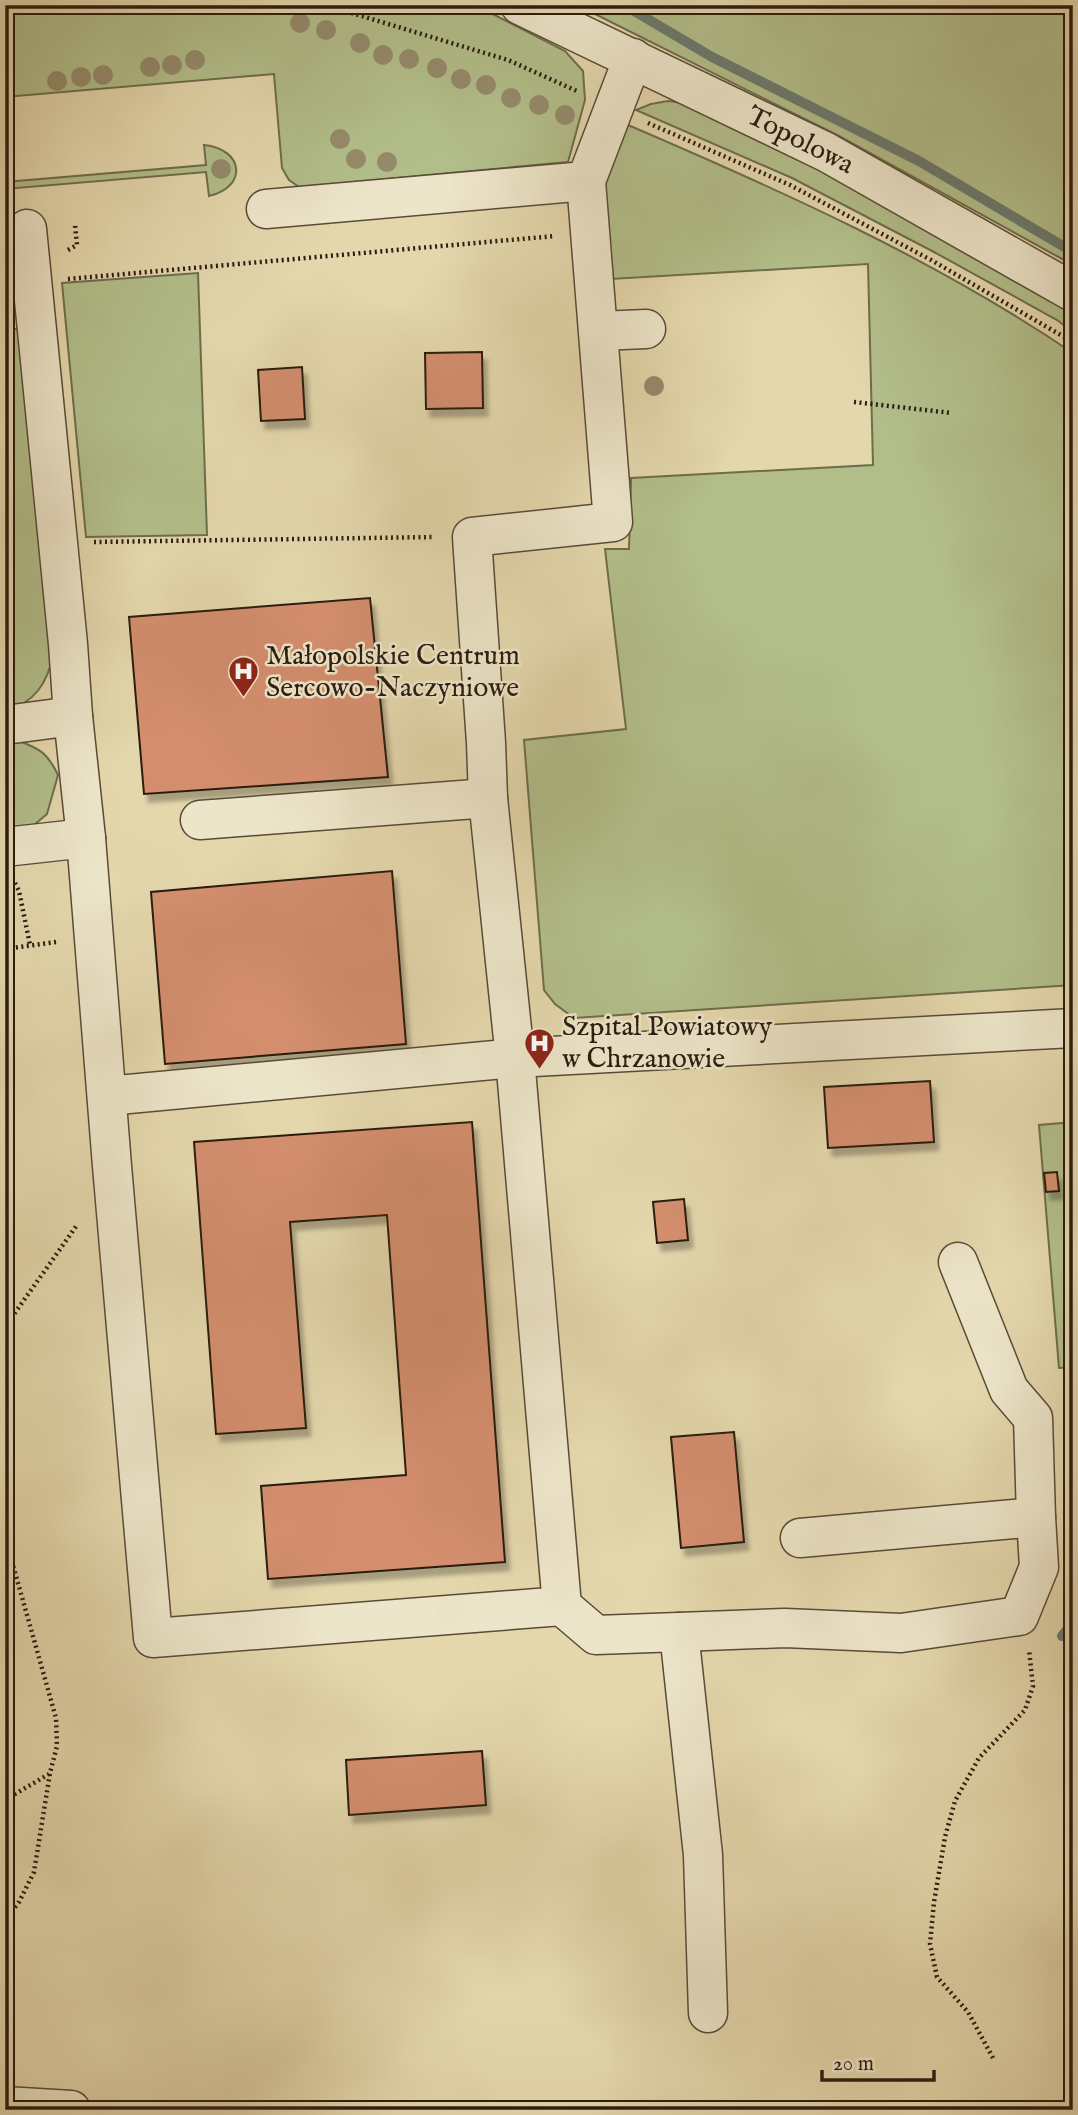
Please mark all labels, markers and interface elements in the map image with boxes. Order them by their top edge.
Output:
street label: Topolowa [740,99,860,183]
place label: Małopolskie Centrum Sercowo-Naczyniowe [266,639,520,706]
hospital icon: Małopolskie Centrum Sercowo-Naczyniowe [226,655,260,699]
place label: Szpital Powiatowy w Chrzanowie [562,1010,772,1077]
hospital icon: Szpital Powiatowy w Chrzanowie [522,1026,556,1070]
scale bar [822,2038,934,2082]
text: 20 m [833,2051,874,2078]

